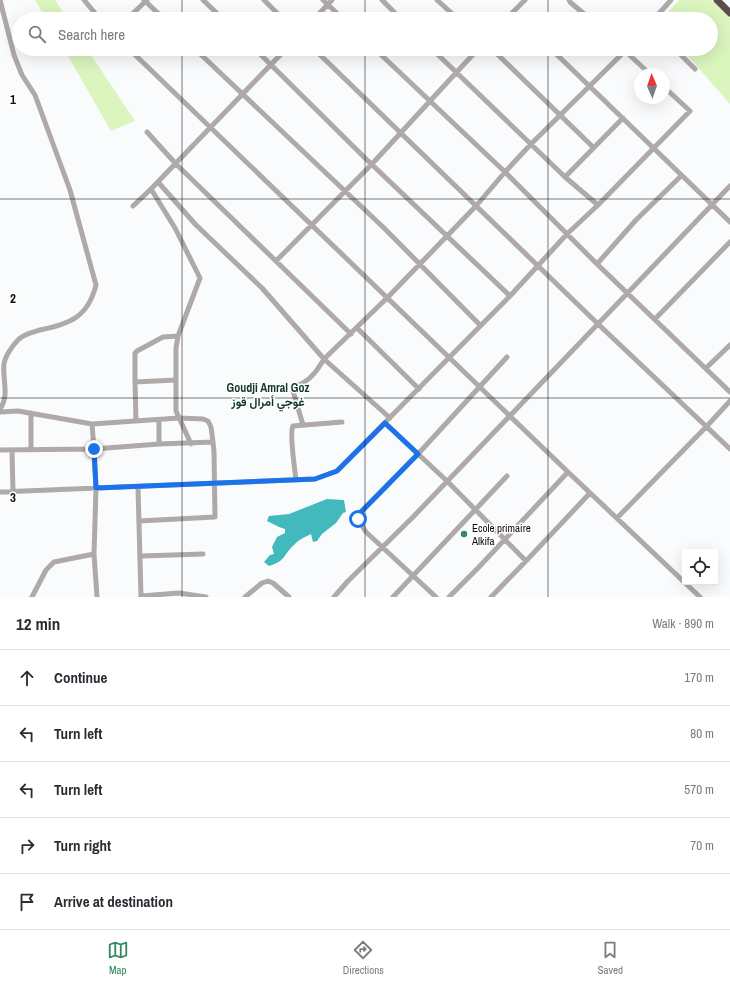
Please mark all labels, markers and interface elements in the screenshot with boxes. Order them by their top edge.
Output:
search box [12,12,718,56]
icon: search [26,23,48,45]
text: Search here [58,24,125,45]
north arrow [634,68,670,104]
text: 1 [10,91,16,108]
text: 2 [10,290,16,307]
district label: Goudji Amral Goz غوجي أمرال قوز [227,380,309,412]
route end [85,440,103,458]
text: 3 [10,489,16,506]
route start [349,510,367,528]
place label: Ecole primaire Alkifa [471,521,531,548]
marker: Ecole primaire Alkifa [459,529,469,539]
map controls [682,549,718,585]
button: locate [682,549,718,585]
text: 12 min [16,612,60,635]
text: Walk · 890 m [652,615,714,632]
icon: ahead [16,667,38,689]
text: Continue [54,667,107,688]
text: 170 m [684,669,714,686]
icon: left [16,723,38,745]
text: Turn left [54,723,102,744]
text: 80 m [690,725,714,742]
icon: left [16,779,38,801]
text: Turn left [54,779,102,800]
text: 570 m [684,781,714,798]
icon: right [16,835,38,857]
text: Turn right [54,835,111,856]
text: 70 m [690,837,714,854]
icon: arrive [16,891,38,913]
text: Arrive at destination [54,891,173,912]
tab: Map [107,939,129,977]
tab: Directions [343,939,384,977]
tab: Saved [598,939,623,977]

